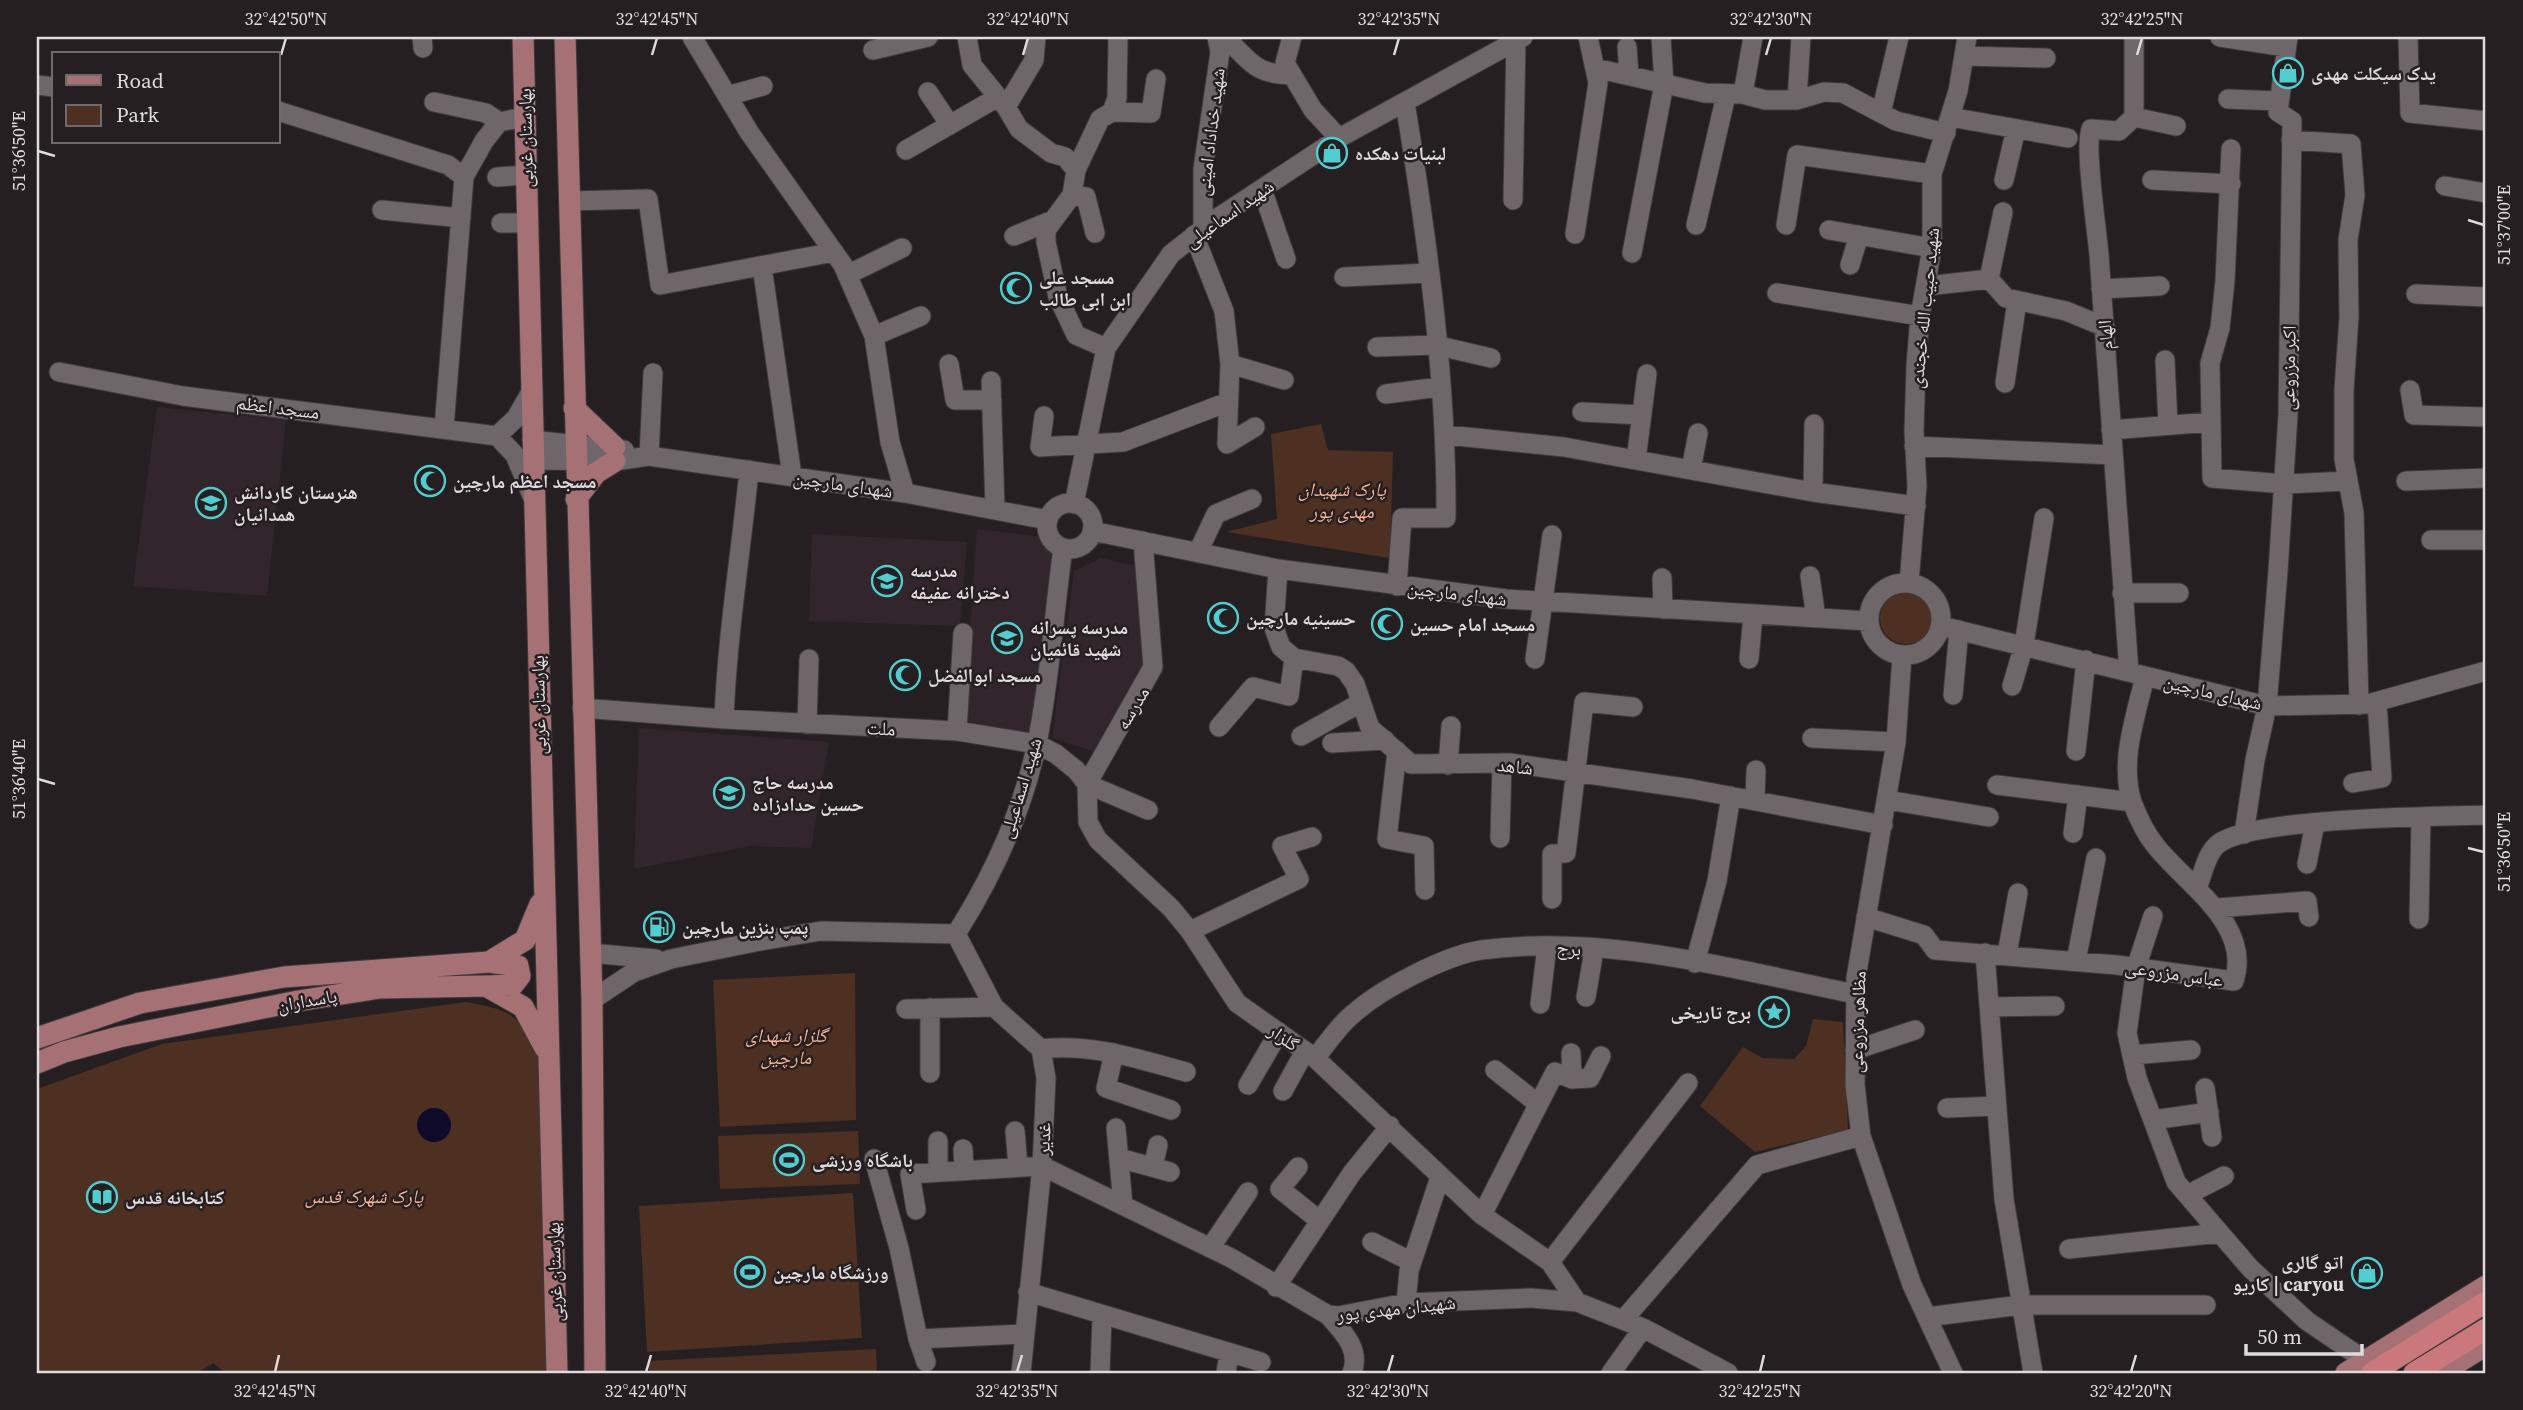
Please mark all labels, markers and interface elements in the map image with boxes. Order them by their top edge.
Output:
text: 32°42'50"N [245,6,327,31]
text: 32°42'45"N [616,6,698,31]
text: 32°42'40"N [987,6,1069,31]
text: 32°42'35"N [1358,6,1440,31]
text: 32°42'30"N [1730,6,1812,31]
text: 32°42'25"N [2101,6,2183,31]
legend [52,52,280,144]
shop icon: یدک سیکلت مهدی [2271,56,2305,90]
place label: یدک سیکلت مهدی [2311,60,2436,86]
text: Road [116,66,164,95]
street label: شهید خداداد امینی [1189,66,1231,198]
street label: بهارستان غربی [511,88,539,188]
text: Park [116,100,160,129]
text: 51°36'50"E [6,111,31,191]
shop icon: لبنیات دهکده [1315,136,1349,170]
place label: لبنیات دهکده [1355,140,1446,166]
street label: شهید اسماعیلی [1179,173,1279,253]
text: 51°37'00"E [2491,185,2516,265]
street label: شهید حبیب الله خجندی [1903,226,1945,390]
place label: مسجد علی ابن ابی طالب [1039,264,1131,312]
mosque icon: مسجد علی ابن ابی طالب [999,271,1033,305]
street label: الهام [2091,319,2120,351]
street label: اکبر مزروعی [2274,325,2302,411]
street label: مسجد اعظم [235,389,321,425]
mosque icon: مسجد اعظم مارچین [413,464,447,498]
street label: شهدای مارچین [792,464,894,504]
place label: مسجد اعظم مارچین [453,468,596,494]
park label: پارک شهیدان مهدی پور [1298,476,1387,524]
place label: هنرستان کاردانش همدانیان [234,479,358,527]
school or university icon: هنرستان کاردانش همدانیان [194,486,228,520]
place label: مدرسه دخترانه عفیفه [910,557,1010,605]
school or university icon: مدرسه دخترانه عفیفه [870,564,904,598]
street label: شهدای مارچین [1406,574,1508,612]
mosque icon: حسینیه مارچین [1206,601,1240,635]
place label: حسینیه مارچین [1246,605,1356,631]
mosque icon: مسجد امام حسین [1370,607,1404,641]
place label: مسجد امام حسین [1410,611,1535,638]
place label: مدرسه پسرانه شهید قائمیان [1030,614,1128,662]
school or university icon: مدرسه پسرانه شهید قائمیان [990,621,1024,655]
street label: بهارستان غربی [524,655,552,755]
mosque icon: مسجد ابوالفضل [888,658,922,692]
place label: مسجد ابوالفضل [928,662,1041,688]
street label: شهدای مارچین [2161,668,2265,716]
street label: مدرسه [1109,682,1155,734]
street label: ملت [866,714,896,742]
street label: شهید اسماعیلی [992,735,1048,841]
text: 51°36'40"E [6,739,31,819]
street label: شاهد [1496,751,1534,781]
place label: مدرسه حاج حسین حدادزاده [752,769,864,817]
school or university icon: مدرسه حاج حسین حدادزاده [712,776,746,810]
text: 51°36'50"E [2491,812,2516,892]
fuel station icon: پمپ بنزین مارچین [642,910,676,944]
place label: پمپ بنزین مارچین [682,914,809,940]
street label: برج [1555,934,1583,962]
street label: عباس مزروعی [2123,953,2225,993]
street label: مظاهر مزروعی [1842,970,1872,1074]
street label: پاسداران [275,982,339,1018]
place icon: برج تاریخی [1757,995,1791,1029]
place label: برج تاریخی [1670,999,1751,1025]
street label: گلزار [1263,1017,1305,1057]
park label: گلزار شهدای مارچین [745,1022,831,1070]
street label: غدیر [1029,1122,1057,1157]
sports icon: باشگاه ورزشی [772,1143,806,1177]
place label: باشگاه ورزشی [812,1147,913,1173]
library icon: کتابخانه قدس [85,1180,119,1214]
park label: پارک شهرک قدس [305,1183,424,1209]
place label: کتابخانه قدس [125,1184,225,1210]
street label: بهارستان غربی [539,1222,569,1322]
place label: اتو گالری کاریو | caryou [2232,1249,2344,1297]
sports icon: ورزشگاه مارچین [733,1255,767,1289]
shop icon: اتو گالری کاریو | caryou [2350,1256,2384,1290]
place label: ورزشگاه مارچین [773,1259,889,1285]
street label: شهیدان مهدی پور [1334,1289,1457,1327]
scale bar [2246,1312,2362,1356]
text: 50 m [2257,1322,2302,1351]
text: 32°42'45"N [234,1378,316,1403]
text: 32°42'40"N [605,1378,687,1403]
text: 32°42'35"N [976,1378,1058,1403]
text: 32°42'30"N [1347,1378,1429,1403]
text: 32°42'25"N [1719,1378,1801,1403]
text: 32°42'20"N [2090,1378,2172,1403]

